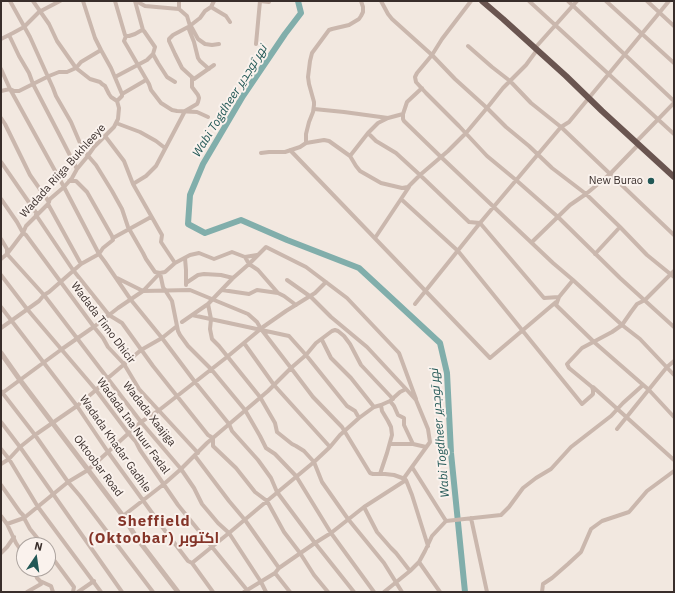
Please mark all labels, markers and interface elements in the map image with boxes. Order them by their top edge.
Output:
water label: Wabi Togdheer نهر توجدير [190,42,270,160]
street label: Wadada Riiga Bukhleeye [17,121,109,221]
place label: New Burao [589,174,643,188]
marker: New Burao [646,176,656,186]
street label: Wadada Timo Dhicir [68,280,138,366]
water label: Wabi Togdheer نهر توجدير [427,368,453,498]
street label: Wadada Ina Nuur Fadal [94,375,172,477]
street label: Wadada Xaajiga [120,379,178,449]
street label: Wadada Khadar Gadhle [76,393,154,495]
street label: Oktoobar Road [71,433,125,499]
district label: Sheffield (Oktoobar) اكتوبر [94,513,214,548]
north arrow [16,537,56,577]
text: N [33,539,44,554]

